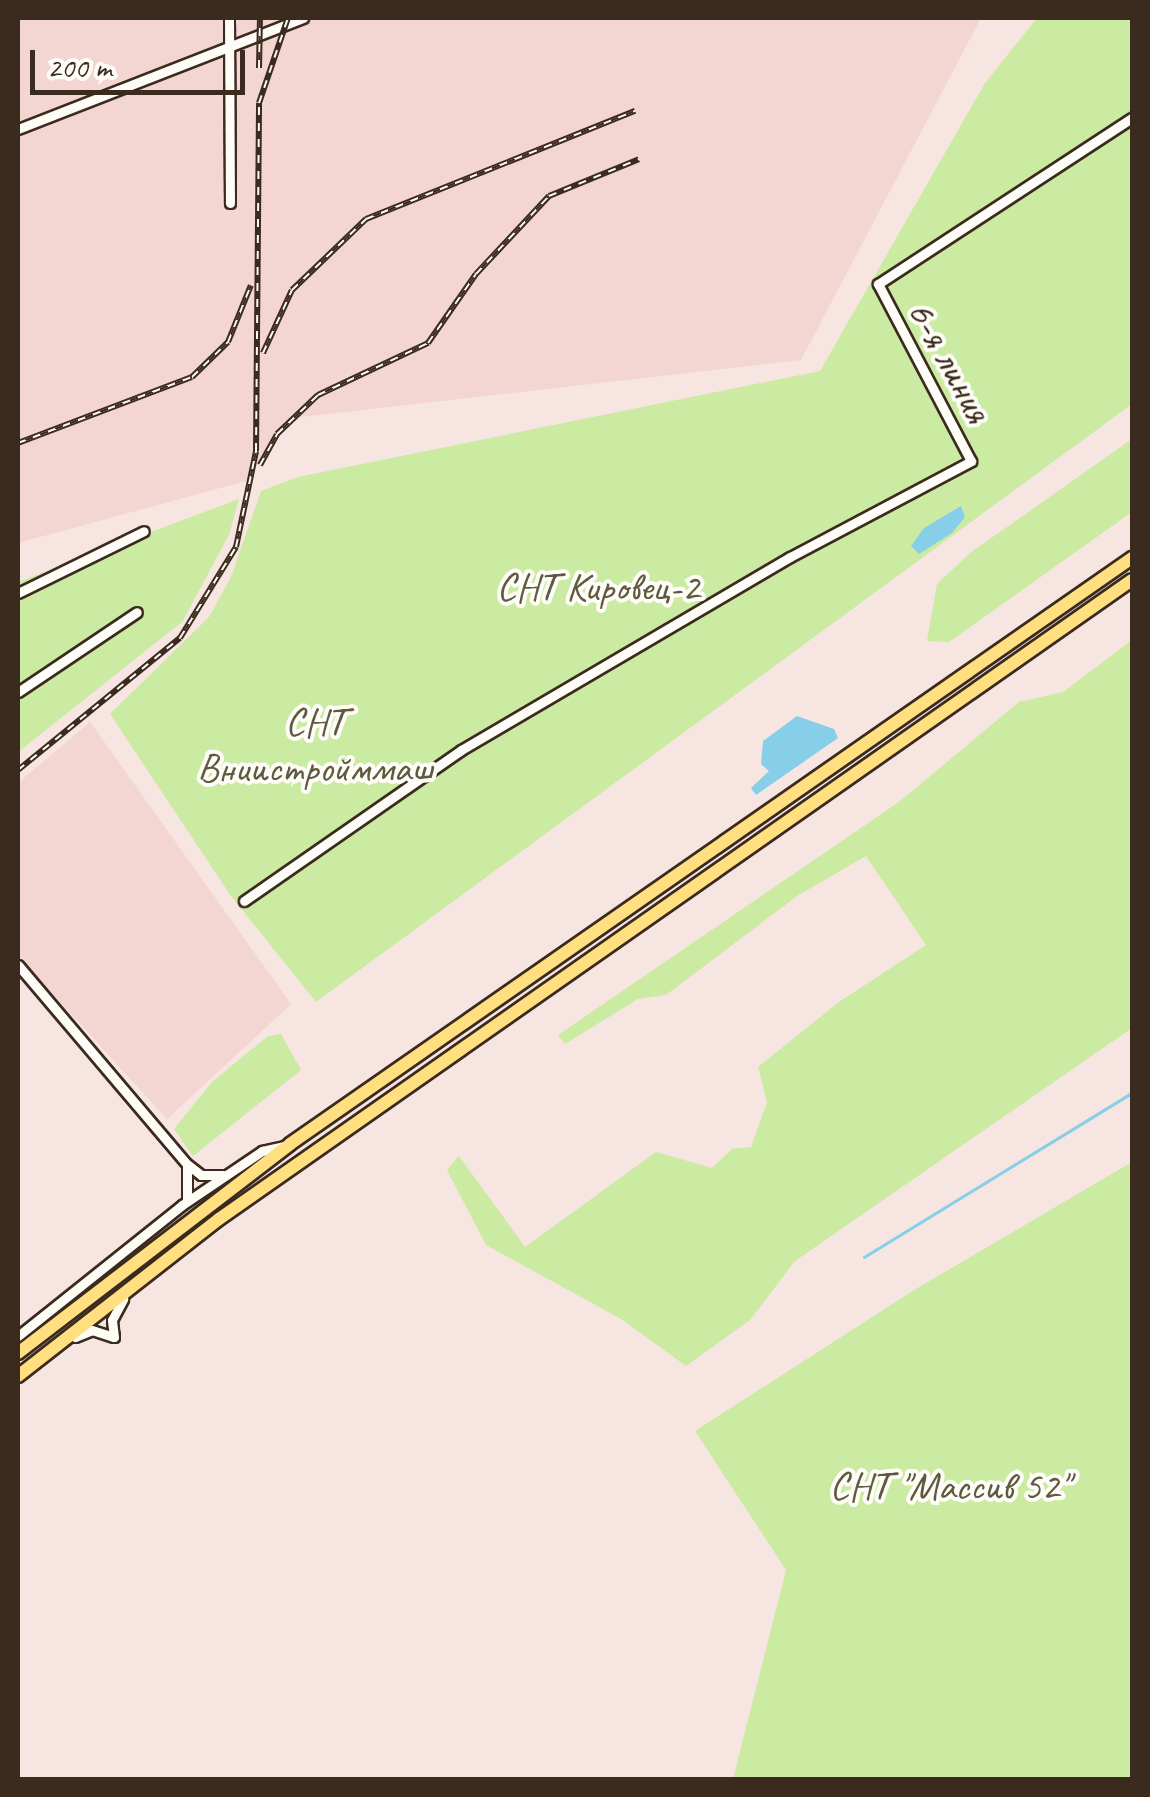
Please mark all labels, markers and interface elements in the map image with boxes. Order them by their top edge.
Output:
scale bar [35,30,250,92]
text: 200 m [47,48,112,86]
street label: 6-я линия [897,292,1003,430]
park label: СНТ Кировец-2 [497,563,699,611]
park label: СНТ Вниистройммаш [197,698,433,792]
park label: СНТ "Массив 52" [830,1462,1068,1510]

